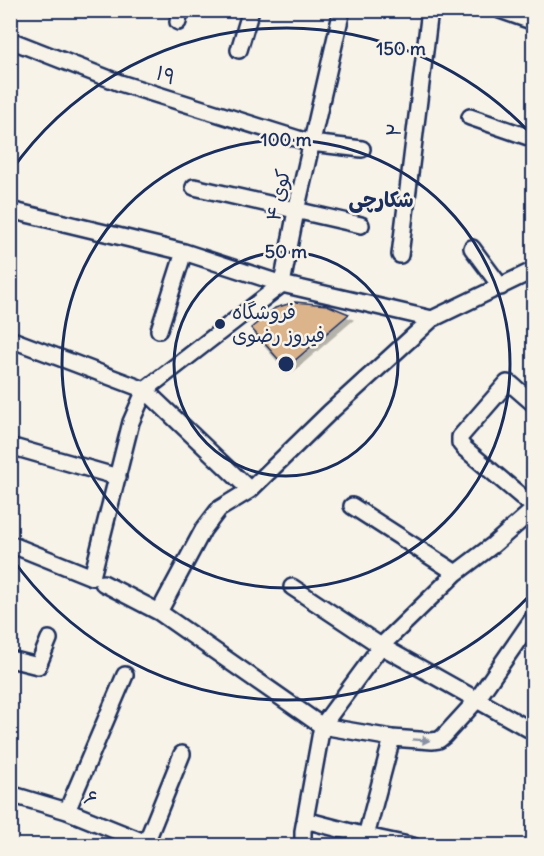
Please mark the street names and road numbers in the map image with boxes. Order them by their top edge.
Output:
street label: ۱۹ [153,60,179,89]
street label: ۲ [380,122,407,138]
street label: کوی ۴ [260,167,295,223]
street label: ۶ [81,784,101,811]

